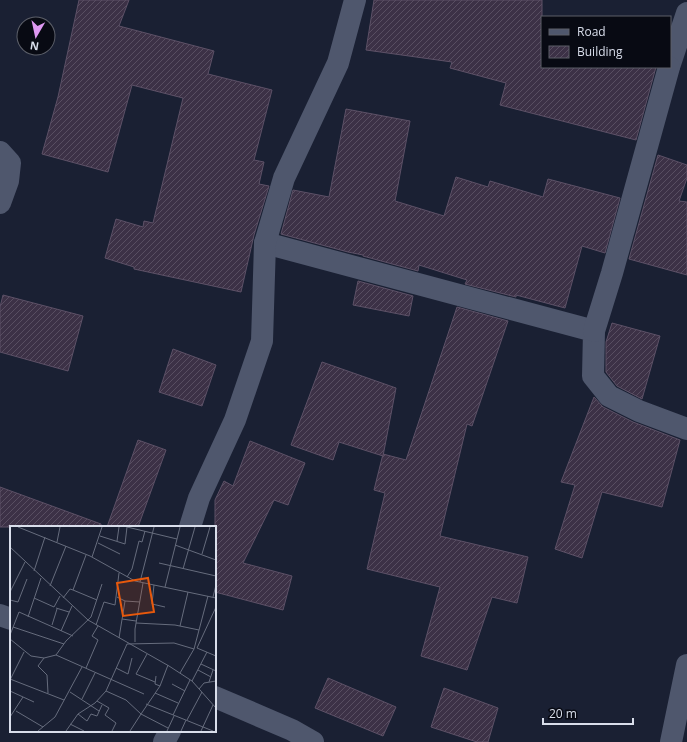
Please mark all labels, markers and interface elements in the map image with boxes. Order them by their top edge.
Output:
north arrow [16,16,56,56]
legend [541,16,671,68]
text: Road [577,23,606,40]
text: N [29,38,40,54]
text: Building [577,43,623,60]
inset map [10,526,216,732]
scale bar [543,700,633,726]
text: 20 m [549,705,577,722]

